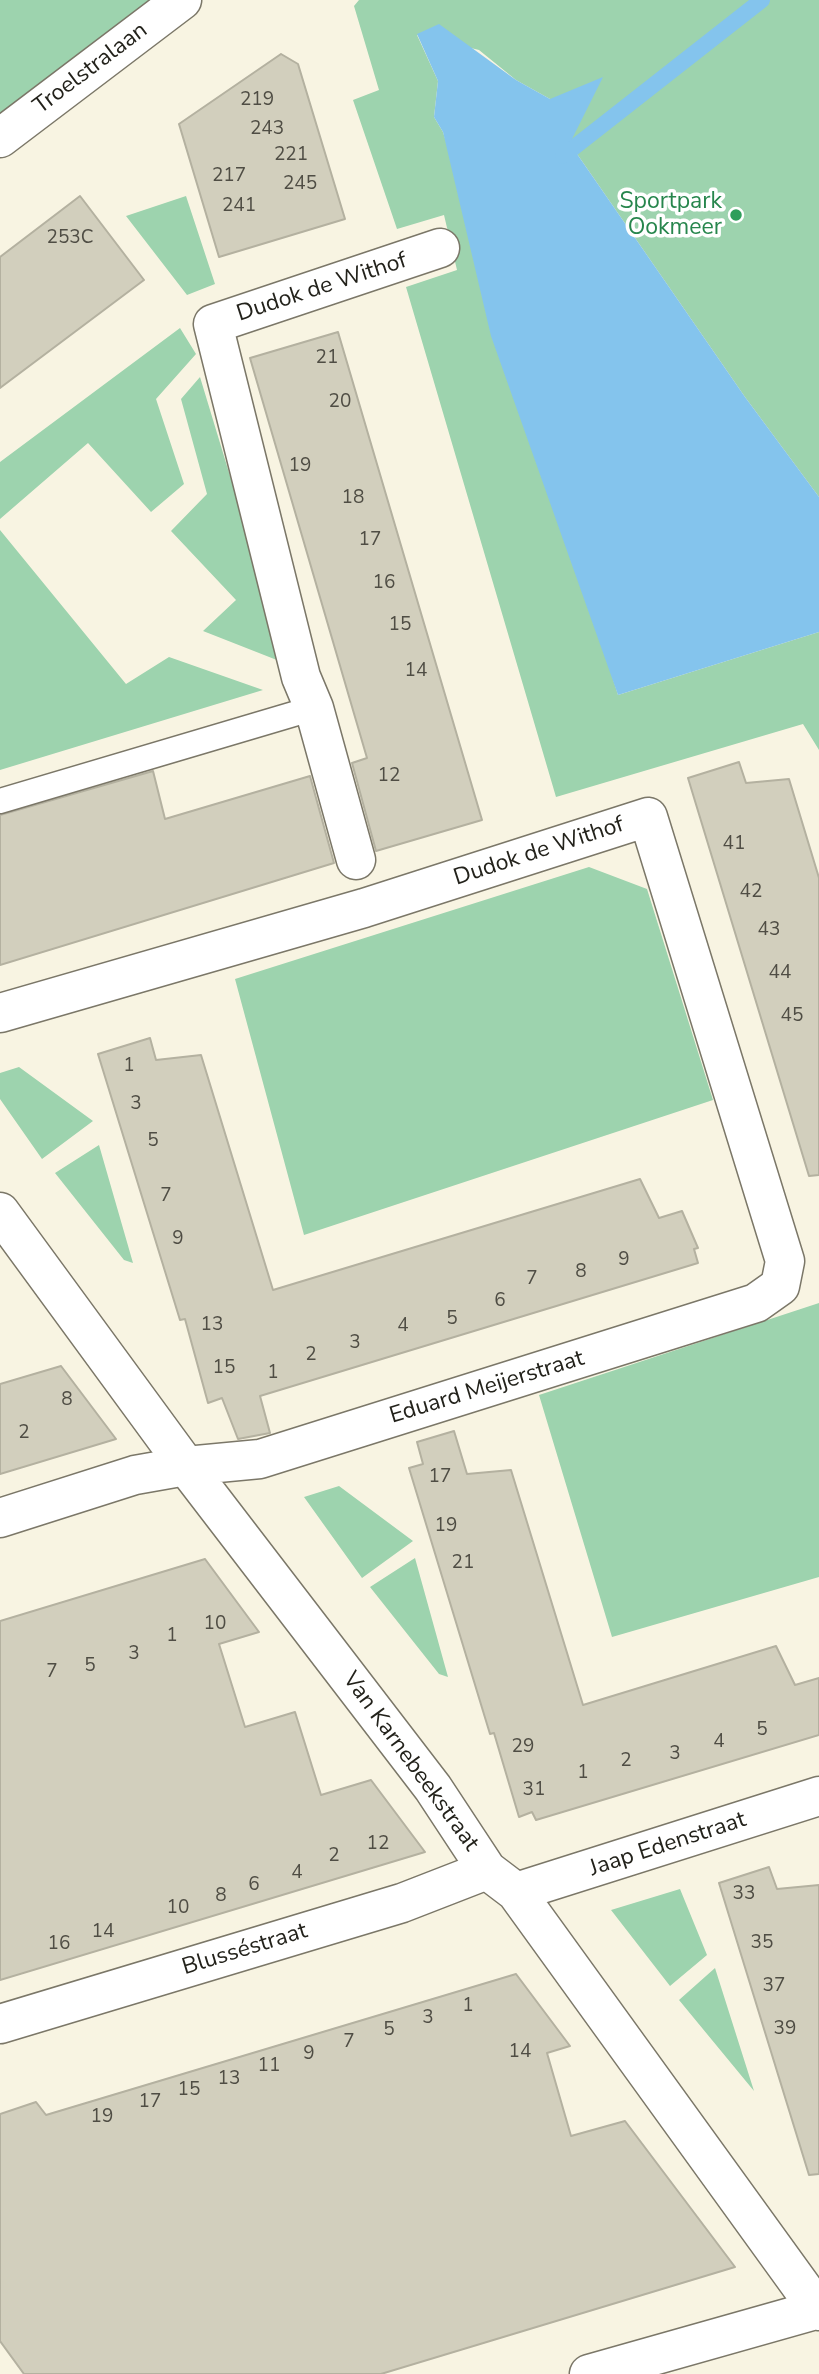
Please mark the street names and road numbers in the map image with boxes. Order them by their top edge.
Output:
street label: Troelstralaan [29,17,153,121]
street label: Dudok de Withof [233,247,411,329]
street label: Dudok de Withof [450,811,628,893]
street label: Eduard Meijerstraat [386,1345,588,1431]
street label: Van Karnebeekstraat [336,1667,484,1857]
street label: Jaap Edenstraat [586,1807,750,1883]
street label: Blusséstraat [179,1918,311,1982]

